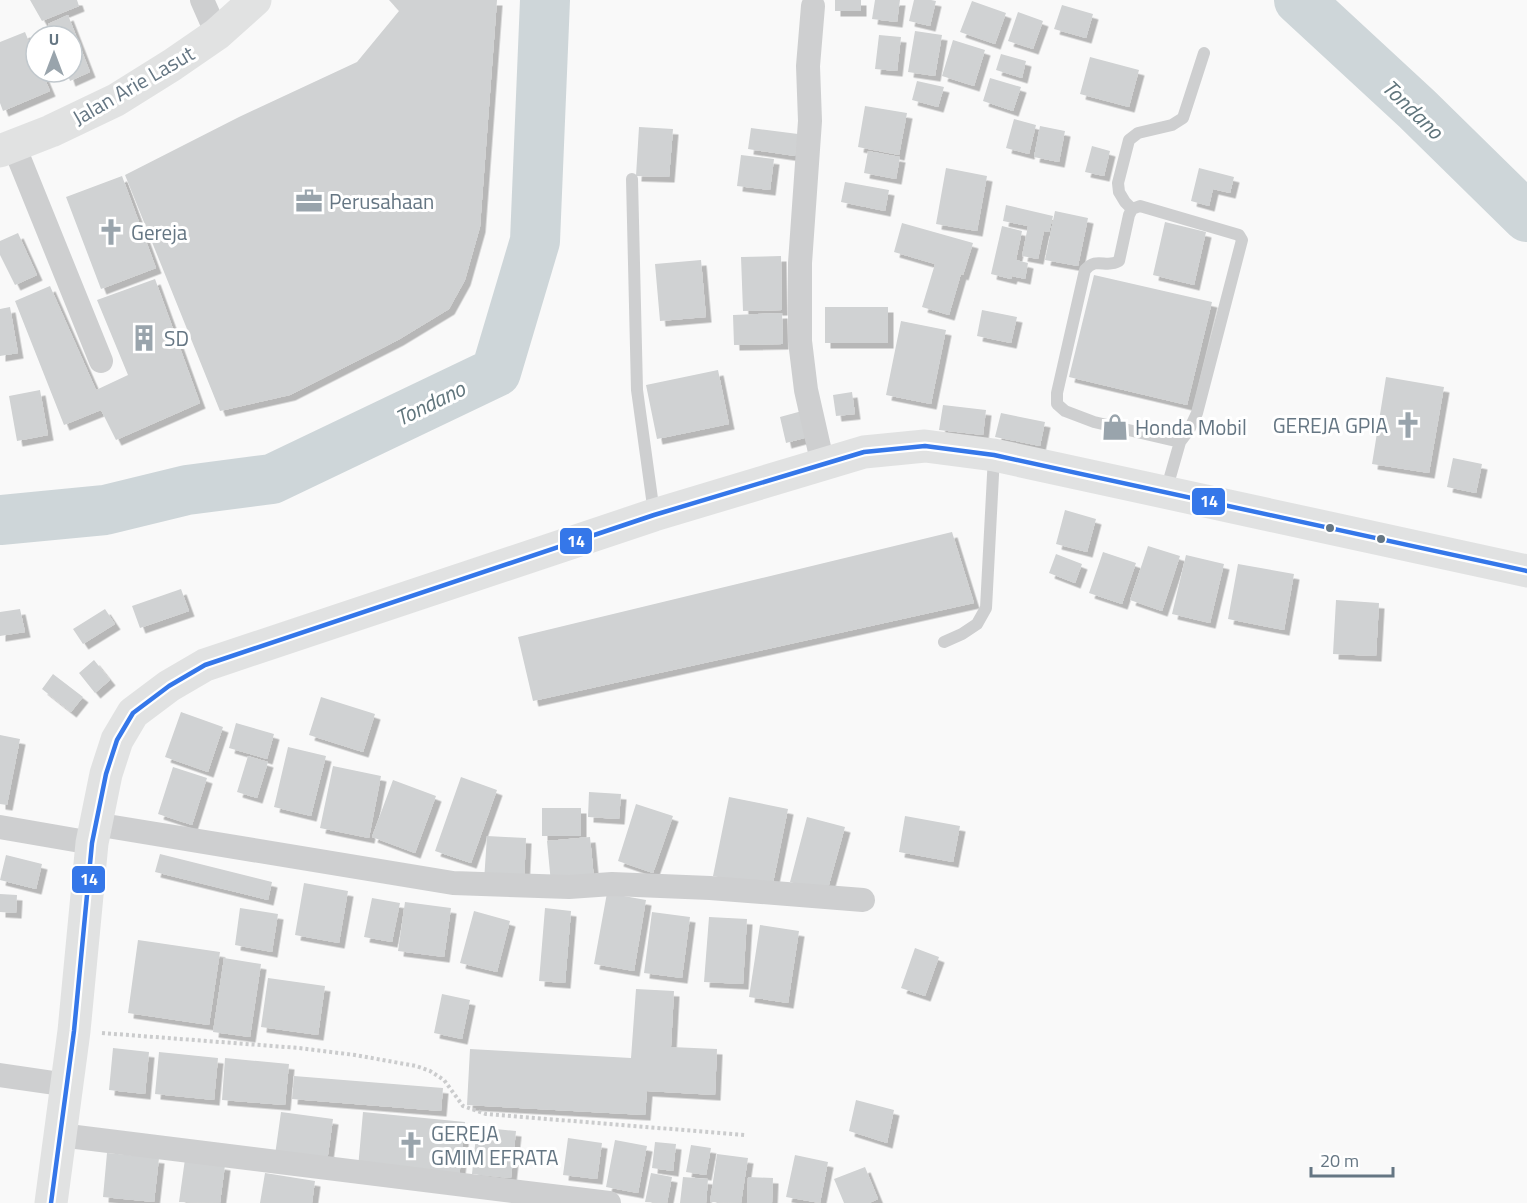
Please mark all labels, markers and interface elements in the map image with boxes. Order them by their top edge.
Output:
north arrow [24,24,84,84]
text: U [49,27,59,51]
street label: Jalan Arie Lasut [66,37,201,133]
water label: Tondano [1374,71,1452,148]
place label: Perusahaan [329,185,434,217]
office icon: Perusahaan [294,186,324,216]
place label: Gereja [131,216,188,248]
church icon: Gereja [96,217,126,247]
place label: SD [164,322,189,354]
building icon: SD [129,323,159,353]
water label: Tondano [389,371,472,435]
place label: GEREJA GPIA [1273,409,1388,441]
church icon: GEREJA GPIA [1393,410,1423,440]
place label: Honda Mobil [1135,411,1247,443]
shop icon: Honda Mobil [1100,412,1130,442]
line badge: 14 [1191,487,1226,516]
text: 14 [1200,489,1218,513]
unlabelled marker [1324,522,1336,534]
line badge: 14 [559,527,593,555]
text: 14 [567,529,585,553]
unlabelled marker [1375,533,1387,545]
line badge: 14 [71,865,106,894]
text: 14 [80,867,98,891]
place label: GEREJA GMIM EFRATA [431,1117,559,1173]
church icon: GEREJA GMIM EFRATA [396,1130,426,1160]
scale bar [1311,1140,1394,1178]
text: 20 m [1320,1147,1359,1174]

